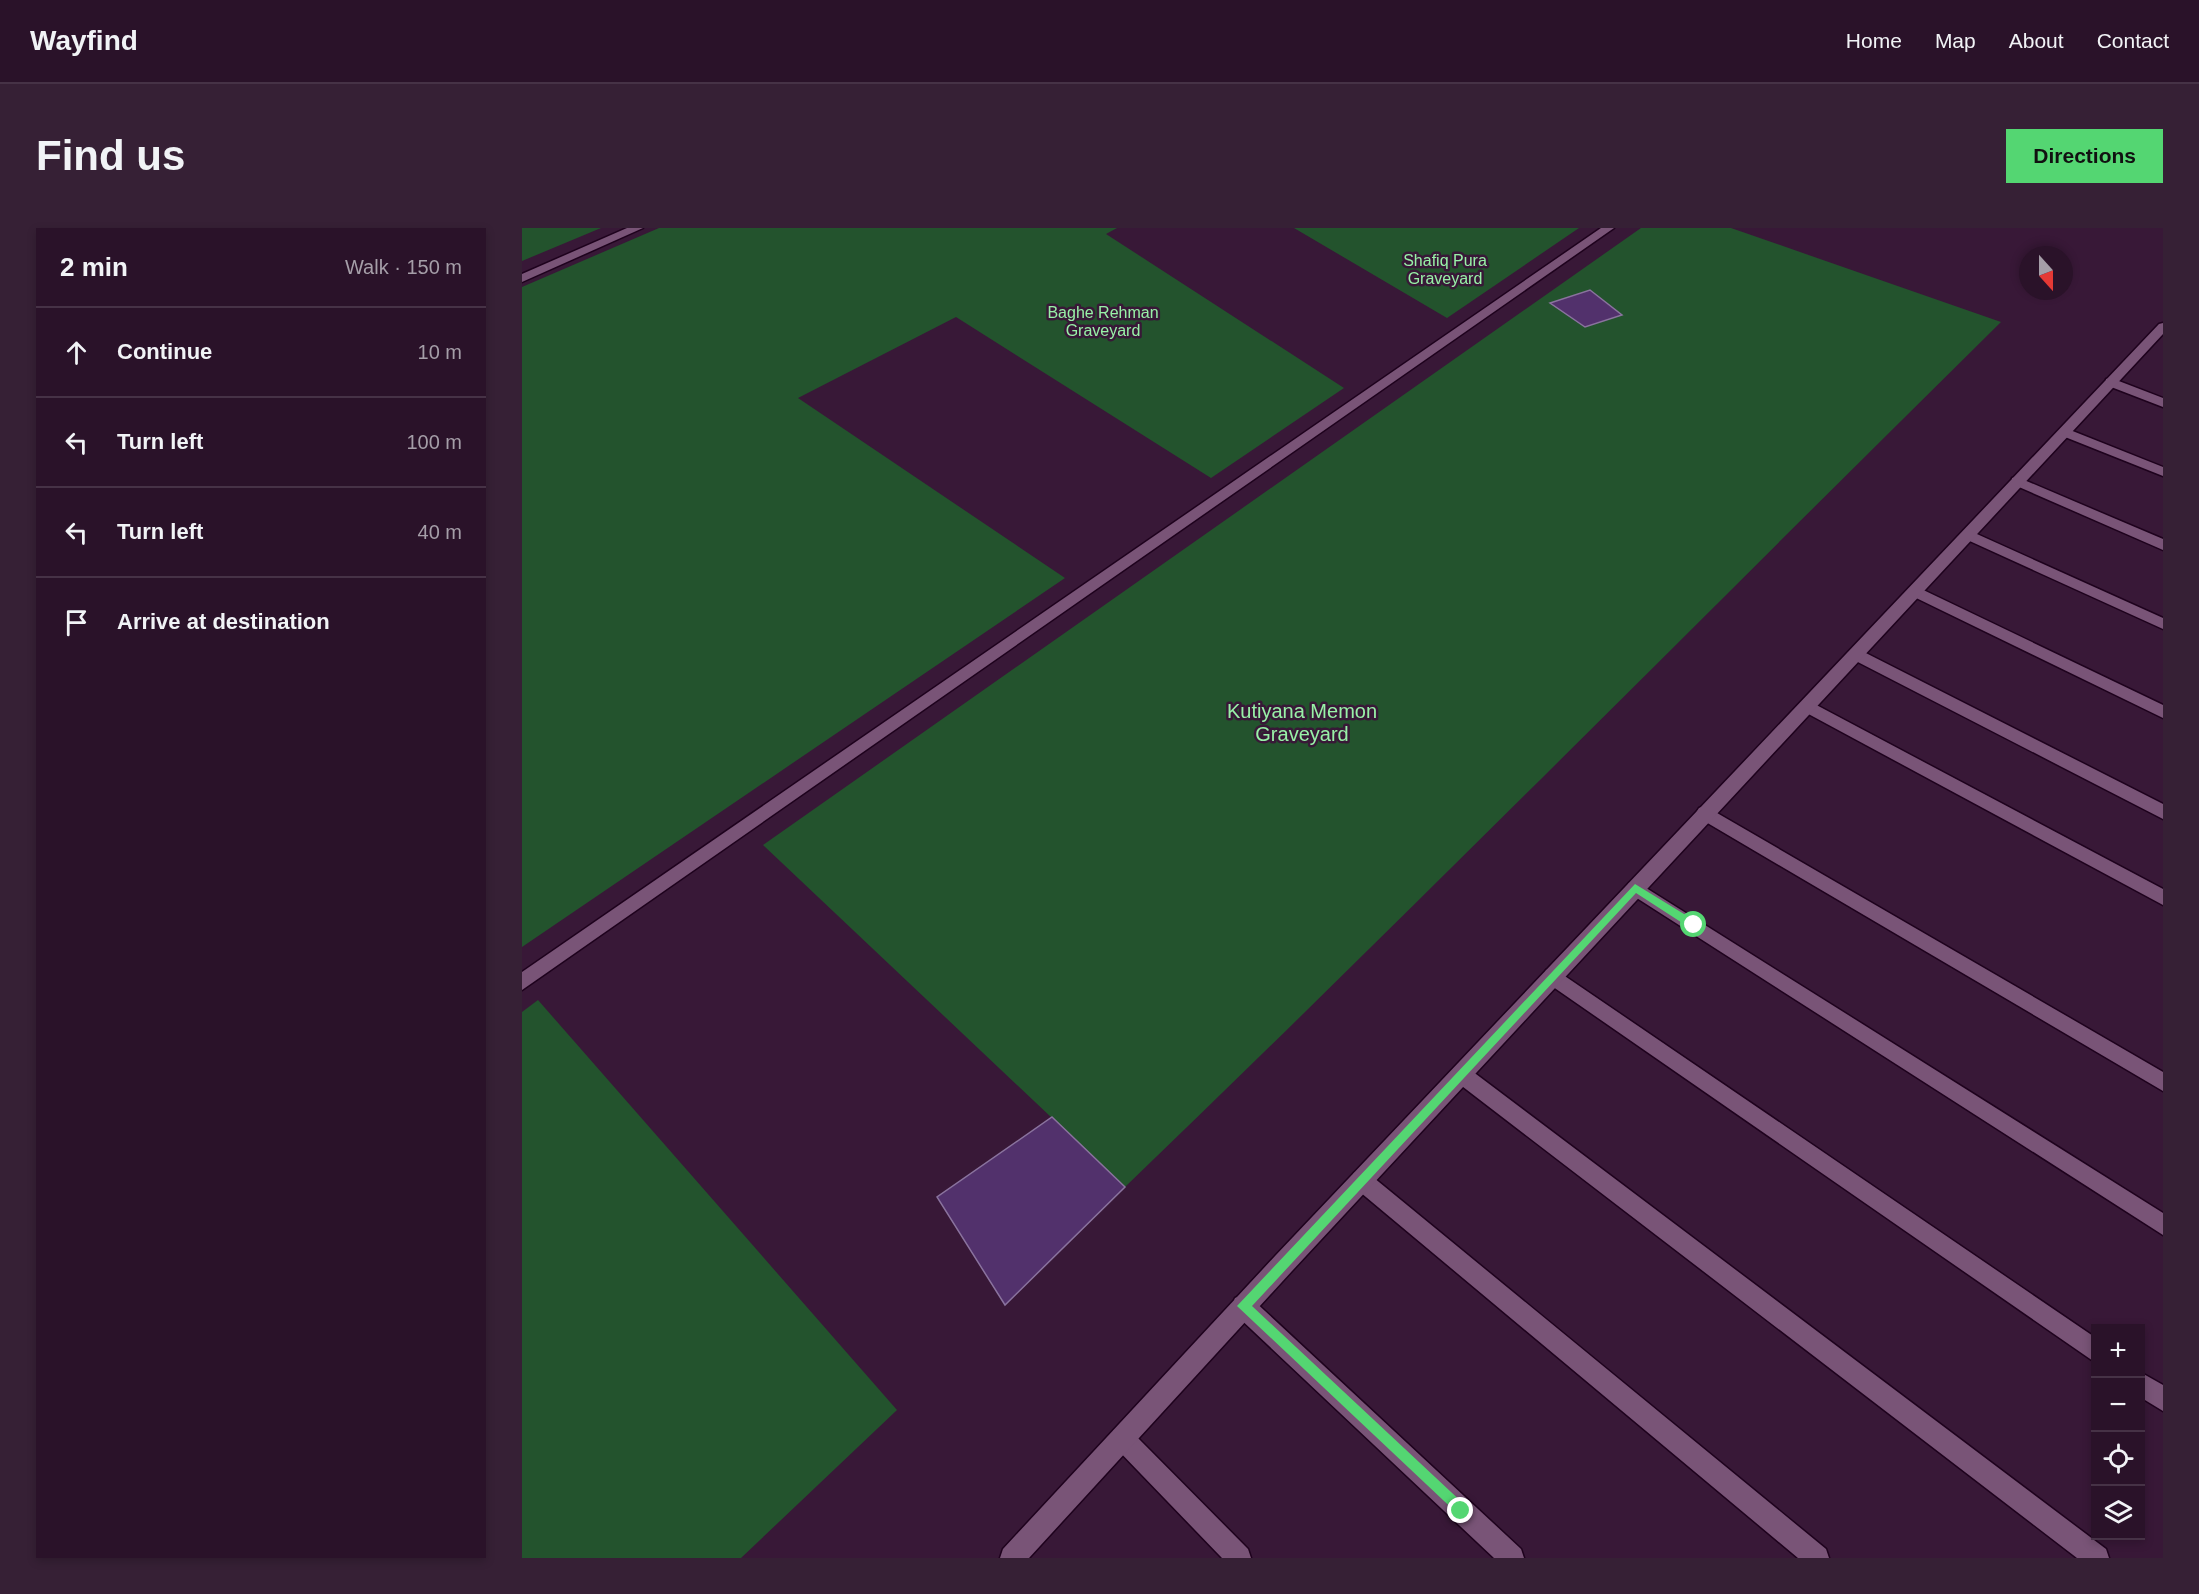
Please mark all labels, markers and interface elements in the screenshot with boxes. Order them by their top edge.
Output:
text: Wayfind [30,25,138,56]
text: Home [1846,29,1902,52]
text: Map [1935,29,1976,52]
text: About [2009,29,2064,52]
text: Contact [2097,29,2169,52]
button: Directions [2006,129,2163,183]
text: Find us [36,132,185,179]
north arrow [2019,246,2073,300]
text: 2 min [60,252,128,282]
park label: Shafiq Pura Graveyard [1403,252,1487,287]
text: Walk · 150 m [345,256,462,278]
park label: Baghe Rehman Graveyard [1047,304,1159,339]
icon: ahead [60,336,93,369]
text: Continue [117,339,212,364]
text: 10 m [418,341,462,363]
icon: left [60,426,93,459]
text: Turn left [117,429,203,454]
text: 100 m [406,431,462,453]
icon: left [60,516,93,549]
text: Turn left [117,519,203,544]
text: 40 m [418,521,462,543]
icon: arrive [60,606,93,639]
text: Arrive at destination [117,609,330,634]
park label: Kutiyana Memon Graveyard [1227,700,1377,745]
route start [1680,911,1706,937]
map controls [2091,1324,2145,1540]
button: + [2091,1324,2145,1378]
button: − [2091,1378,2145,1432]
button: locate [2091,1432,2145,1486]
button: layers [2091,1486,2145,1540]
route end [1447,1497,1473,1523]

